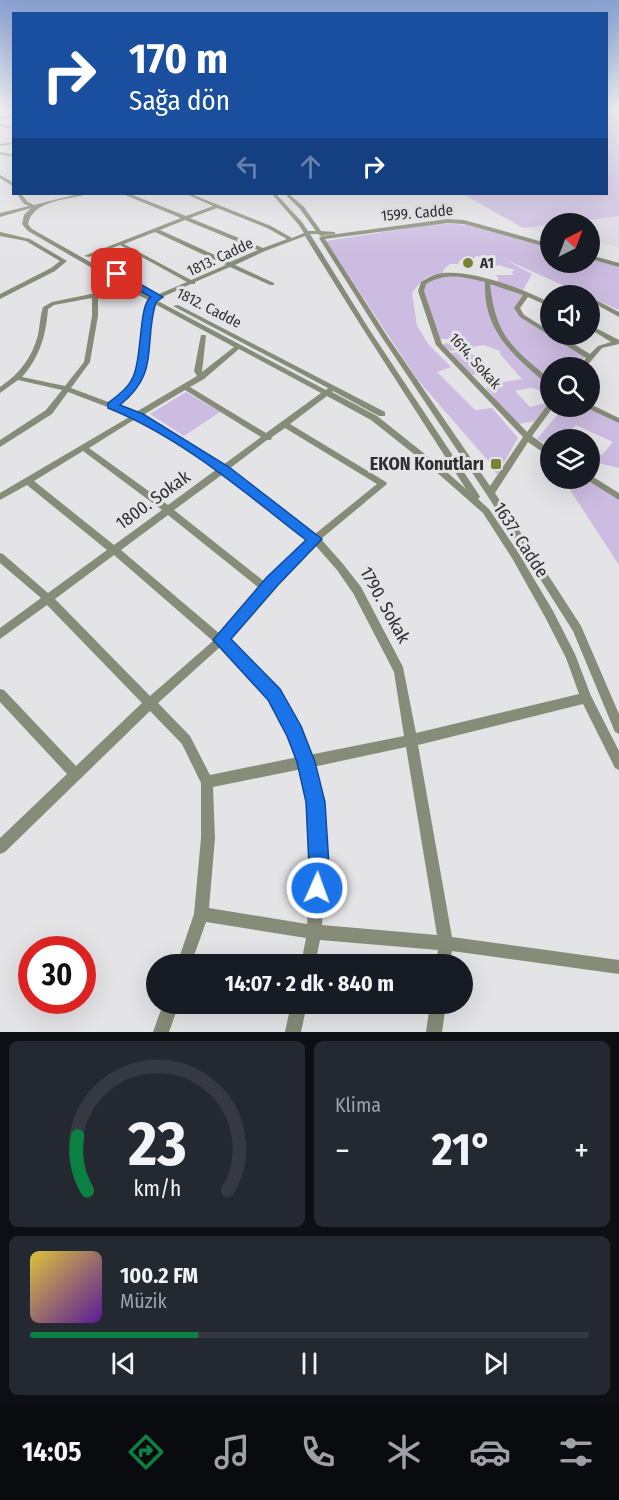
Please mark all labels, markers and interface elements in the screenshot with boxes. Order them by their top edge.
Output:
text: 170 m [129,34,228,84]
icon: right [30,36,108,114]
text: Sağa dön [129,85,230,117]
icon: left [231,150,264,183]
icon: ahead [294,150,327,183]
icon: right [357,150,390,183]
street label: 1599. Cadde [380,201,454,225]
north arrow [540,213,600,273]
map controls [540,213,600,489]
street label: 1813. Cadde [184,234,256,280]
pin [91,248,142,299]
place label: A1 [479,254,494,272]
marker: A1 [461,256,475,270]
icon: arrive [100,257,133,290]
street label: 1812. Cadde [174,284,244,332]
button: sound [540,285,600,345]
street label: 1614. Sokak [445,329,505,393]
button: search [540,357,600,417]
button: layers [540,429,600,489]
place label: EKON Konutları [370,453,484,475]
marker: EKON Konutları [489,457,503,471]
street label: 1800. Sokak [112,465,195,534]
street label: 1637. Cadde [489,498,553,582]
street label: 1790. Sokak [355,563,415,648]
position arrow [285,856,349,920]
speed limit sign: 30 [18,936,96,1014]
text: 14:07 · 2 dk · 840 m [225,970,394,997]
text: Klima [335,1093,381,1117]
text: 23 [127,1107,186,1182]
text: 21° [432,1123,492,1177]
text: − [335,1131,350,1171]
text: + [574,1131,589,1171]
text: km/h [133,1176,181,1202]
text: 100.2 FM [120,1262,198,1289]
text: Müzik [120,1289,167,1313]
icon: previous [107,1347,140,1380]
icon: pause [293,1347,326,1380]
icon: next [479,1347,512,1380]
icon: directions [125,1431,167,1473]
icon: music [211,1431,253,1473]
icon: phone [297,1431,339,1473]
icon: climate [383,1431,425,1473]
icon: car [469,1431,511,1473]
icon: filters [555,1431,597,1473]
text: 14:05 [22,1436,81,1468]

